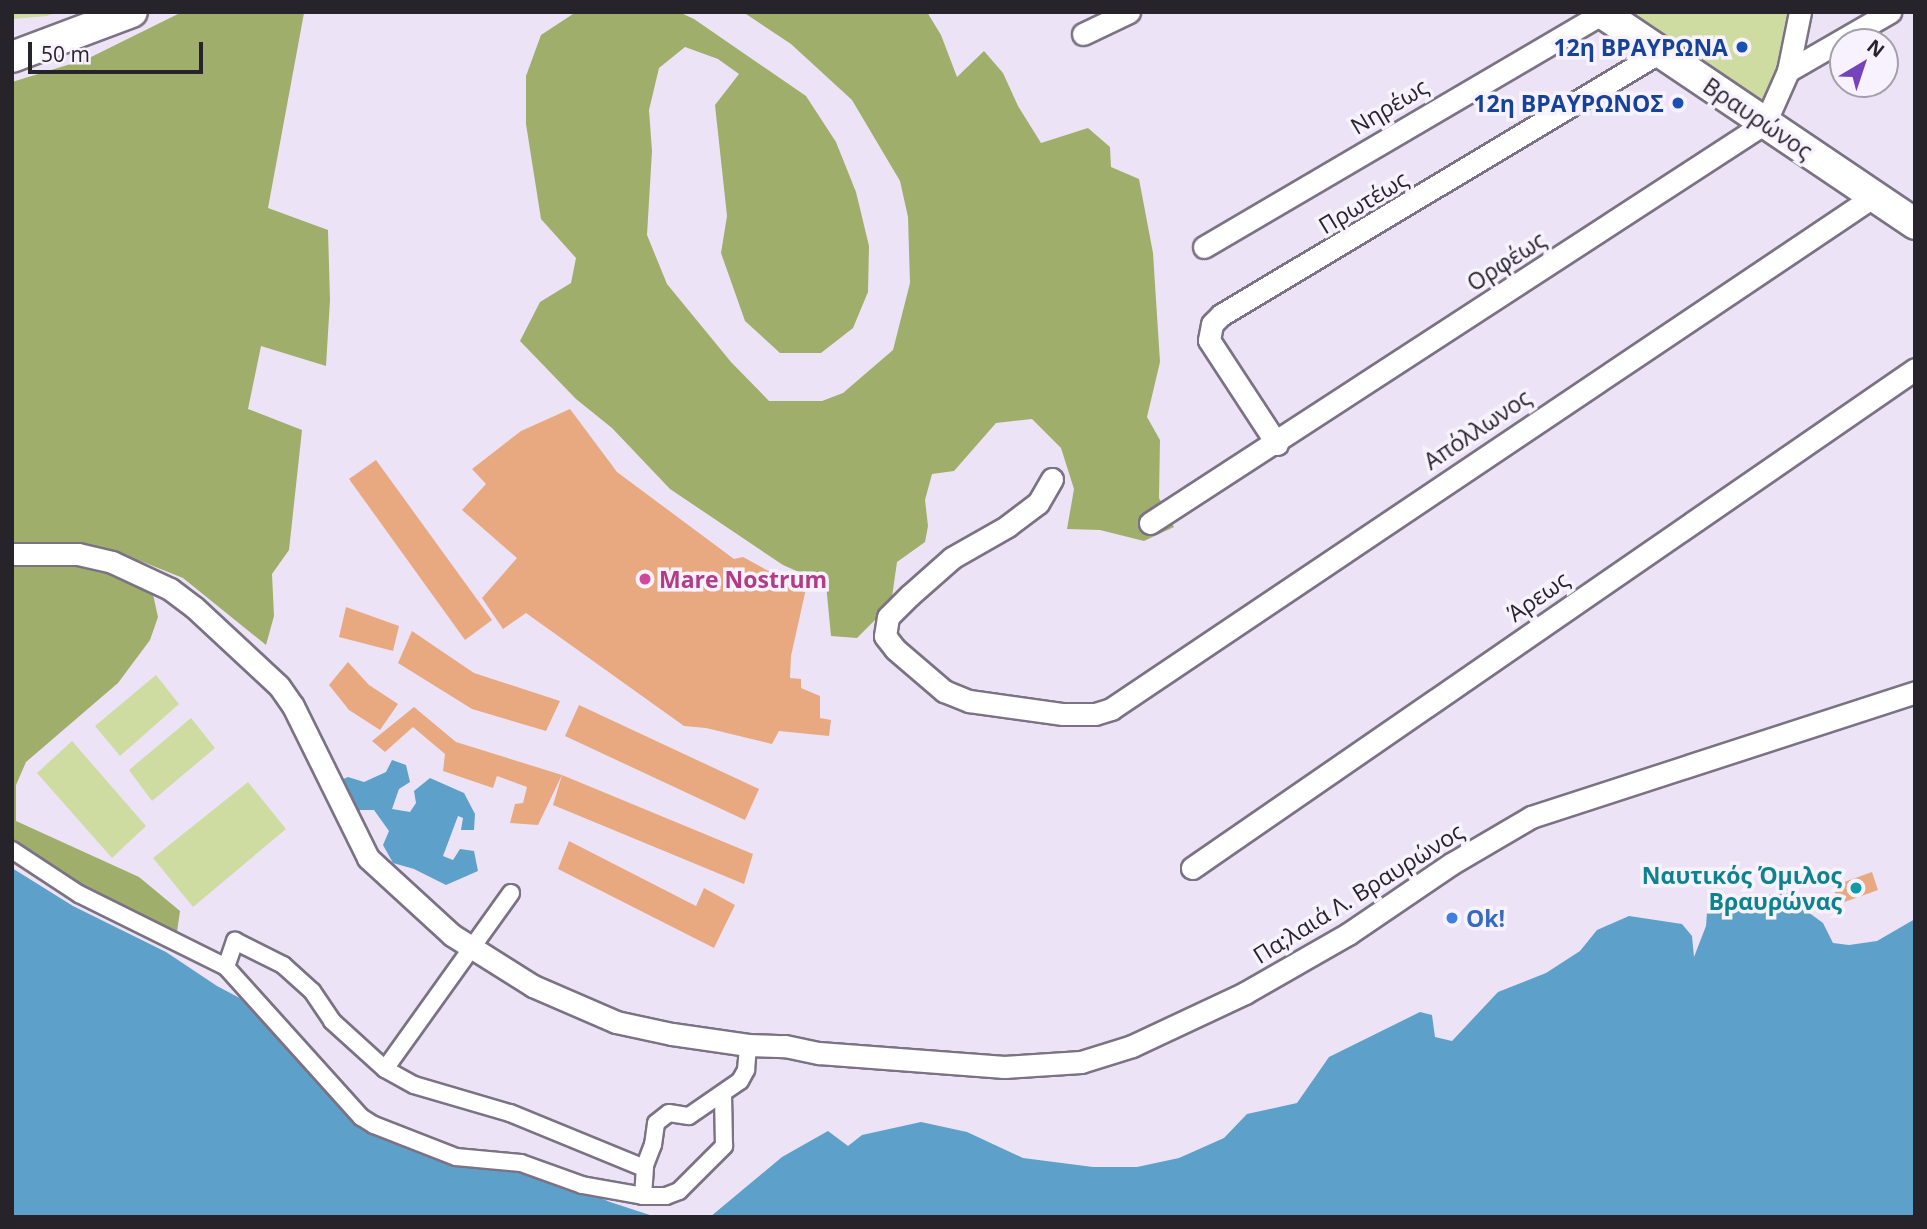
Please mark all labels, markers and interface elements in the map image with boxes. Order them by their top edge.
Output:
scale bar [32,28,206,72]
north arrow [1829,28,1899,98]
place label: 12η ΒΡΑΥΡΩΝΑ [1553,33,1728,61]
text: N [1862,33,1890,63]
marker: 12η ΒΡΑΥΡΩΝΑ [1734,39,1750,55]
text: 50 m [41,40,90,68]
street label: Βραυρώνος [1698,71,1818,165]
street label: Νηρέως [1345,72,1433,140]
place label: 12η ΒΡΑΥΡΩΝΟΣ [1473,89,1664,117]
marker: 12η ΒΡΑΥΡΩΝΟΣ [1670,95,1686,111]
street label: Πρωτέως [1313,165,1413,239]
street label: Ορφέως [1462,225,1550,297]
street label: Απόλλωνος [1418,383,1536,475]
place label: Mare Nostrum [659,565,827,593]
street label: Άρεως [1502,565,1574,627]
marker: Mare Nostrum [637,571,653,587]
street label: Πα;λαιά Λ. Βραυρώνος [1248,817,1468,969]
place label: Ναυτικός Όμιλος Βραυρώνας [1642,861,1842,915]
marker: Ναυτικός Όμιλος Βραυρώνας [1848,880,1864,896]
place label: Ok! [1466,904,1505,932]
marker: Ok! [1444,910,1460,926]

